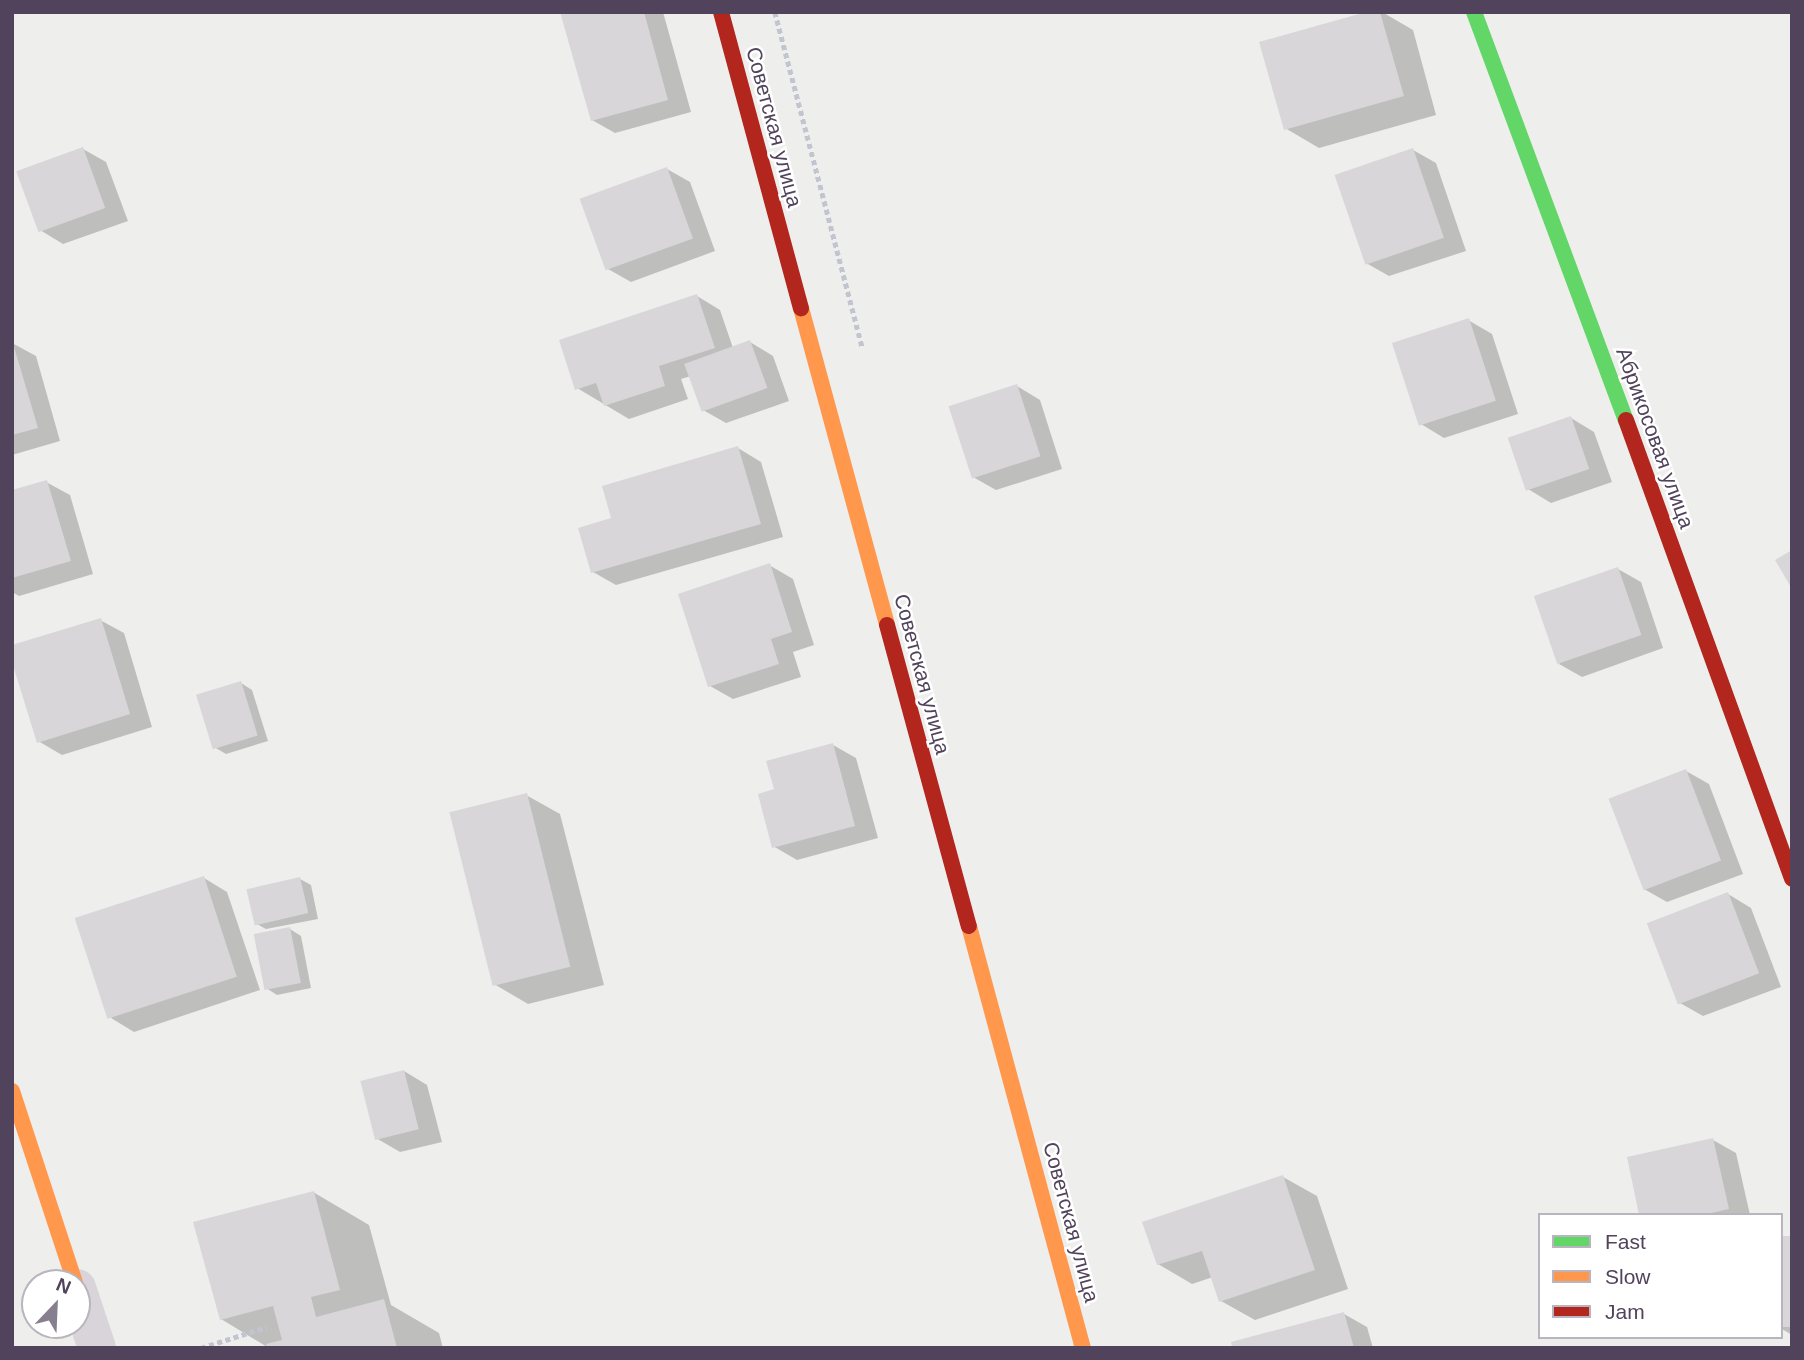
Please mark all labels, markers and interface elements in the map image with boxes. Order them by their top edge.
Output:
street label: Советская улица [740,44,808,210]
street label: Абрикосовая улица [1611,344,1699,532]
street label: Советская улица [888,591,956,757]
street label: Советская улица [1037,1139,1105,1305]
legend [1538,1213,1783,1339]
text: Fast [1605,1230,1646,1253]
text: Slow [1605,1265,1651,1288]
north arrow [21,1269,91,1339]
text: N [53,1274,74,1298]
text: Jam [1605,1300,1645,1323]

